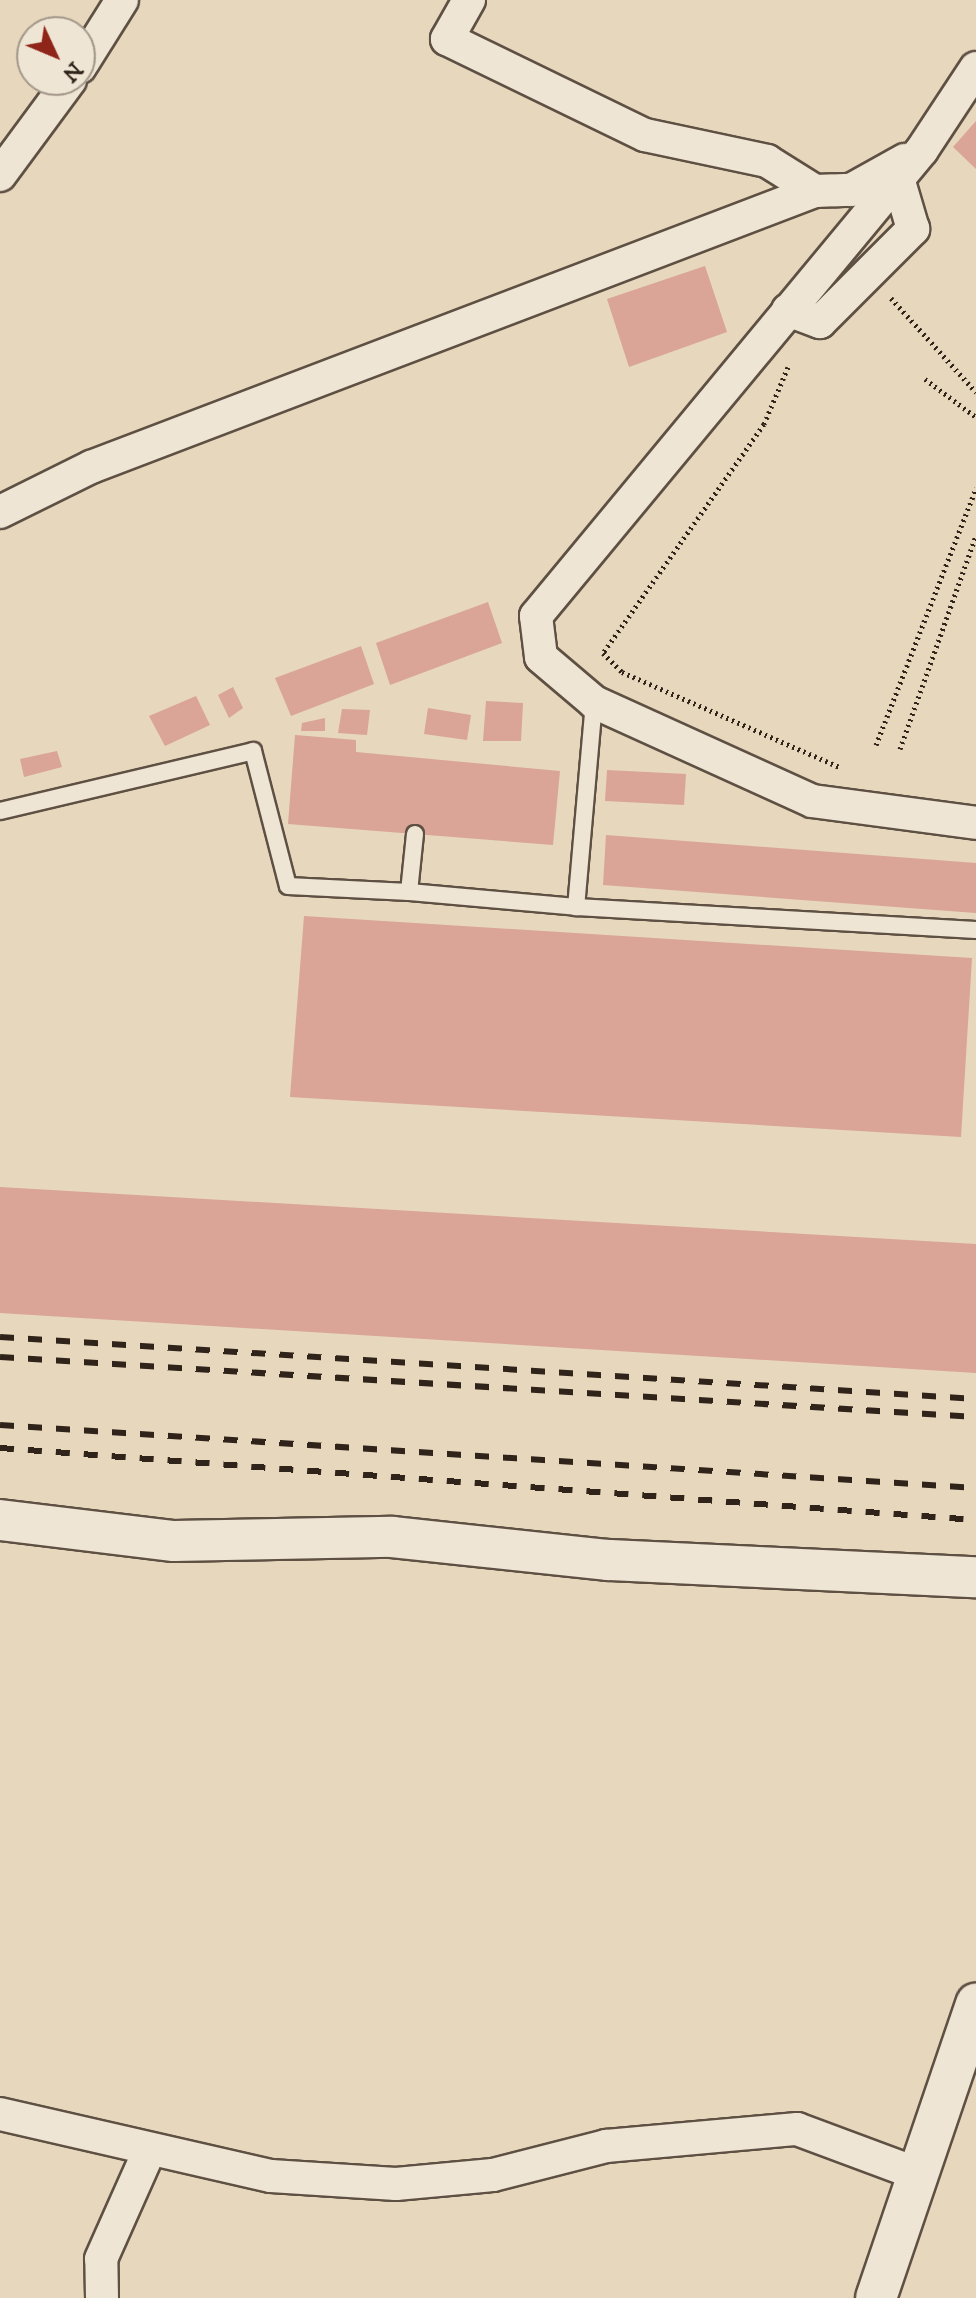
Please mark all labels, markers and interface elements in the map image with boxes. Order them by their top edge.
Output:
north arrow [16,16,96,96]
text: N [56,56,88,88]

